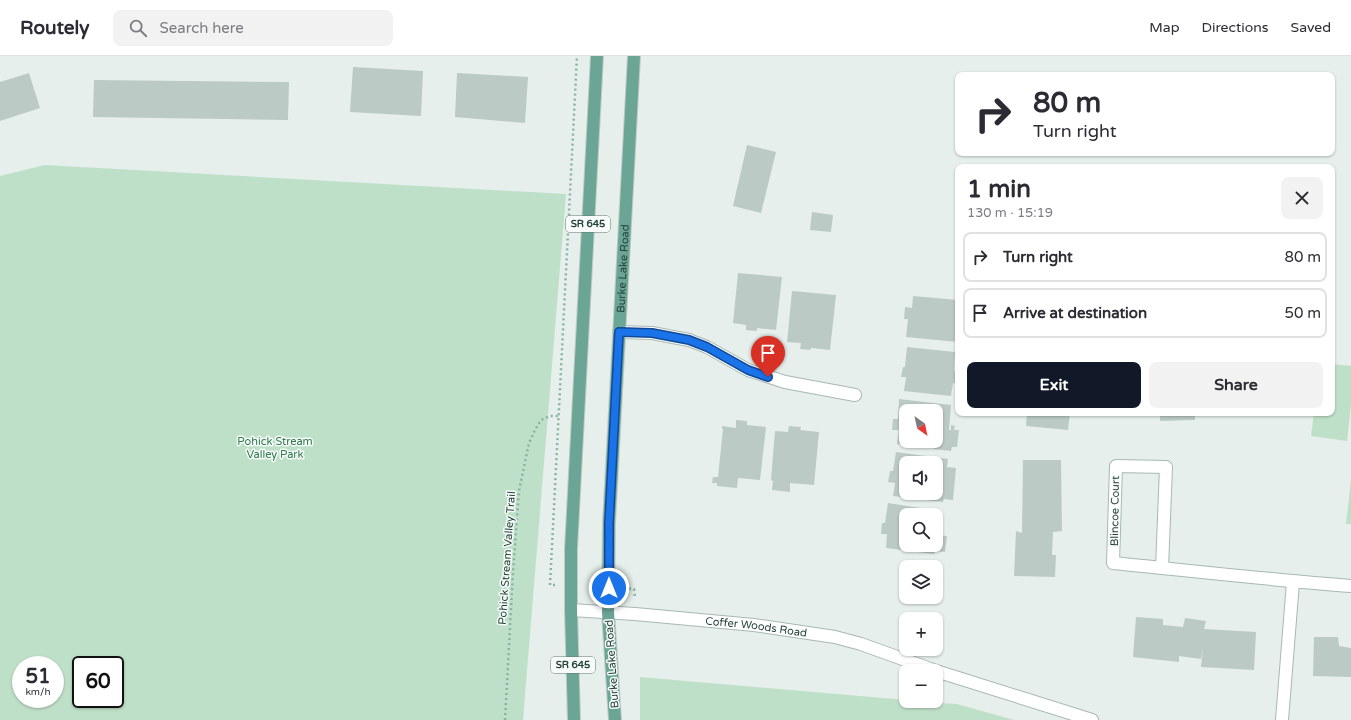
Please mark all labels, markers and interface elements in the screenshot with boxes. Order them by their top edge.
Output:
search box [113,10,393,46]
text: Routely [20,17,89,39]
icon: search [127,17,149,39]
text: Search here [159,19,244,37]
text: Map [1149,19,1180,36]
text: Directions [1202,19,1269,36]
text: Saved [1291,19,1331,36]
text: 80 m [1033,86,1101,120]
icon: right [967,88,1019,140]
text: Turn right [1033,120,1117,142]
text: 1 min [967,175,1031,204]
button: close [1281,177,1323,219]
text: 130 m · 15:19 [967,205,1053,221]
road number: SR 645 [566,216,610,232]
street label: Burke Lake Road [614,224,631,313]
icon: right [969,246,991,268]
text: Turn right [1003,248,1073,266]
text: 80 m [1284,248,1321,266]
icon: arrive [969,302,991,324]
text: Arrive at destination [1003,304,1147,322]
text: 50 m [1284,304,1321,322]
pin [751,336,785,377]
icon: arrive [757,342,779,364]
button: Exit [967,362,1141,408]
button: Share [1149,362,1323,408]
north arrow [899,404,943,448]
map controls [899,404,943,708]
park label: Pohick Stream Valley Park [237,435,313,461]
button: sound [899,456,943,500]
street label: Blincoe Court [1108,476,1122,546]
street label: Pohick Stream Valley Trail [496,491,518,625]
button: search [899,508,943,552]
button: layers [899,560,943,604]
position arrow [588,567,630,609]
button: + [899,612,943,656]
street label: Coffer Woods Road [705,614,808,639]
street label: Burke Lake Road [602,619,622,709]
speed limit sign: 60 [72,656,124,708]
road number: SR 645 [551,657,595,673]
button: − [899,664,943,708]
text: 51 [25,665,51,689]
text: km/h [25,686,51,698]

